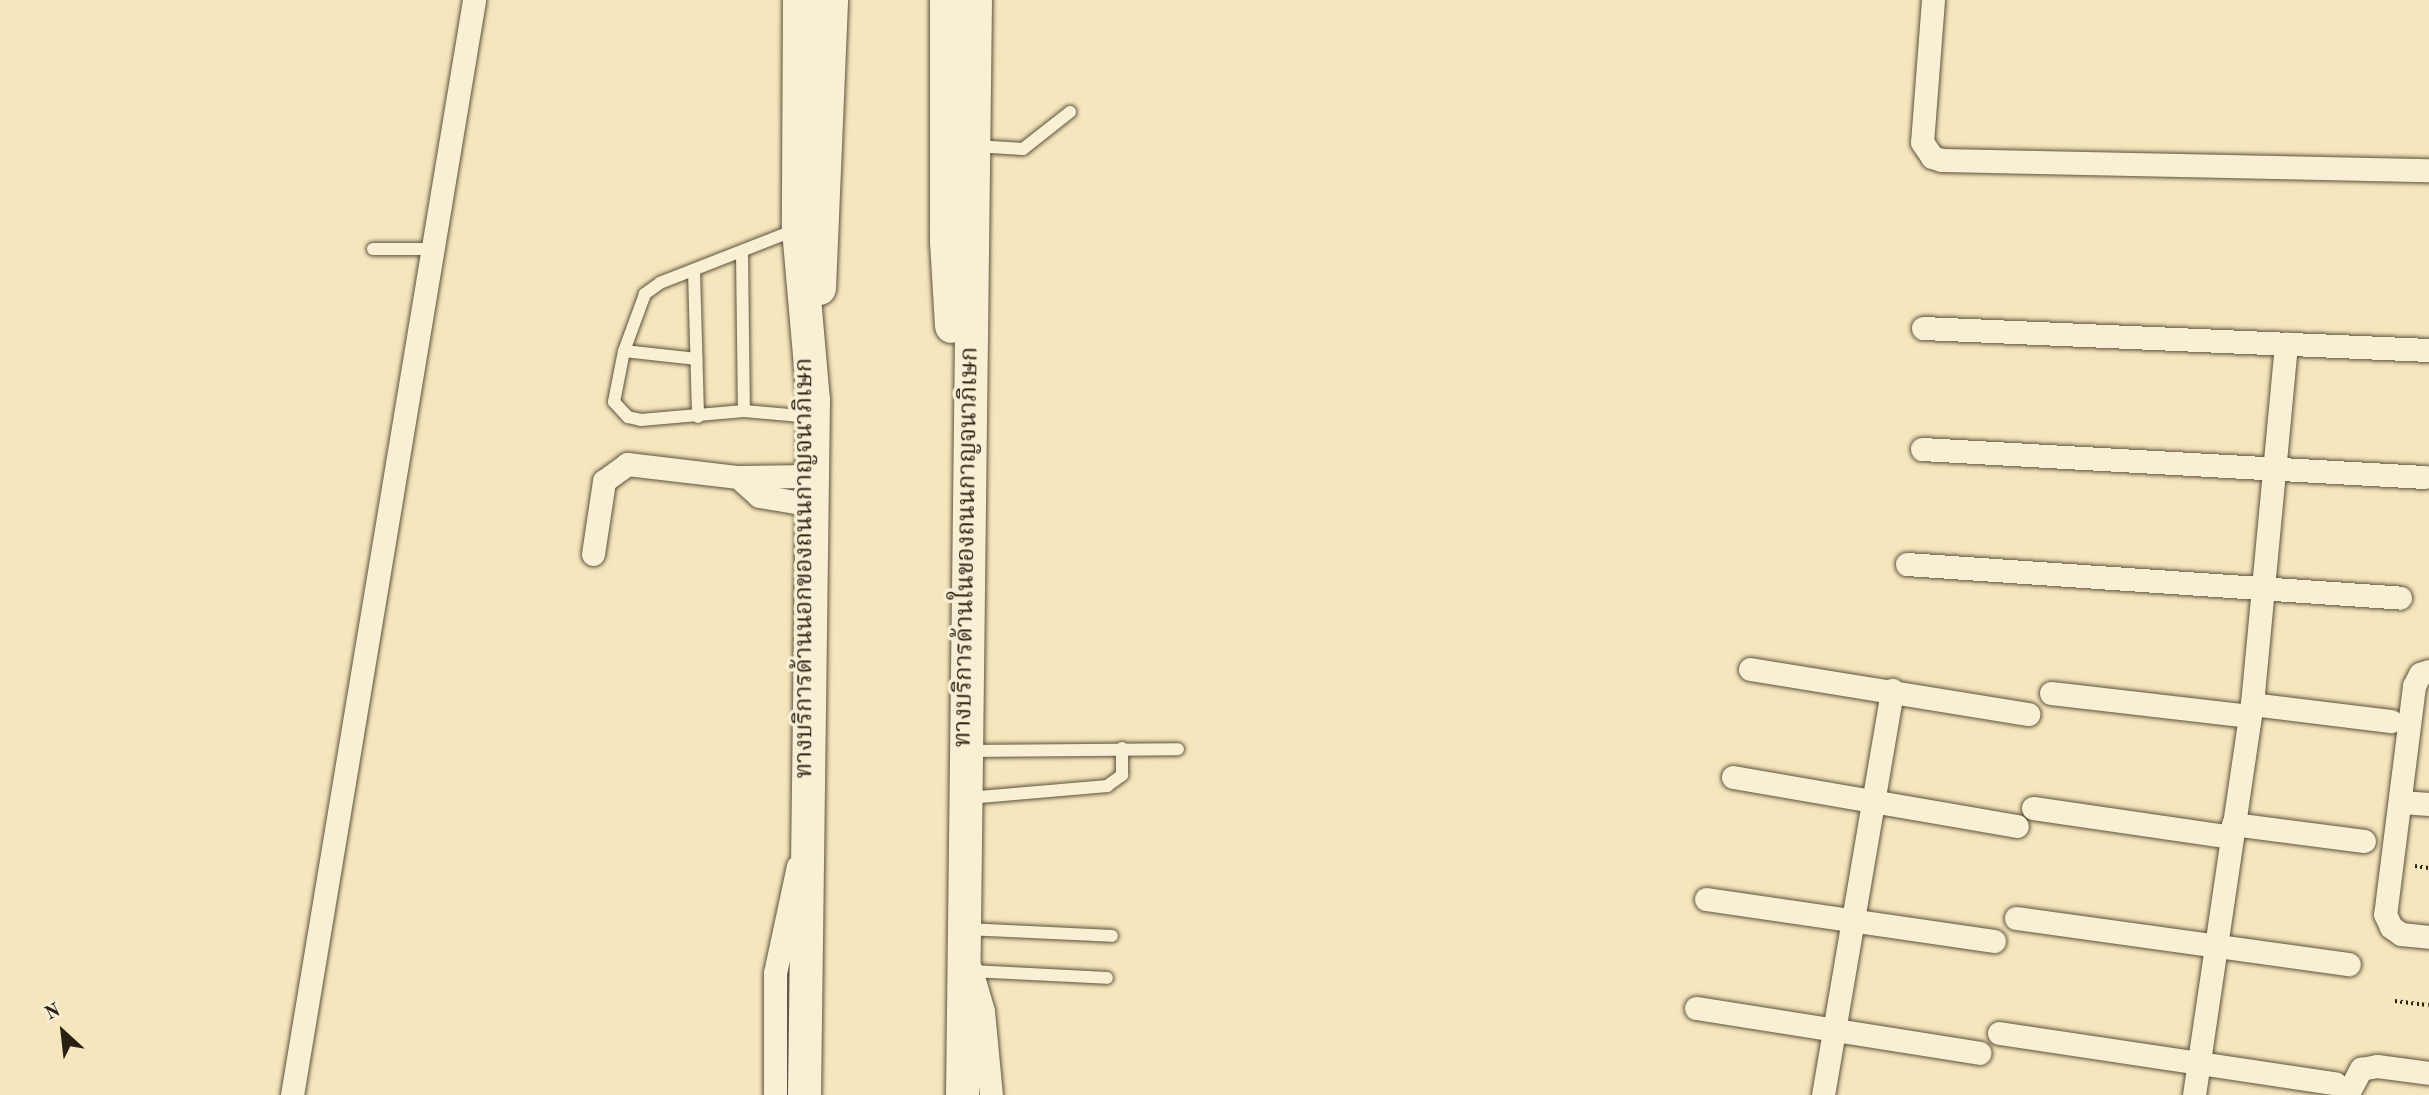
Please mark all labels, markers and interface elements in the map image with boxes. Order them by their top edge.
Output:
street label: ทางบริการด้านในของถนนกาญจนาภิเษก [950,346,986,748]
street label: ทางบริการด้านนอกของถนนกาญจนาภิเษก [792,358,820,778]
north arrow [28,997,98,1067]
text: N [42,1001,64,1025]

